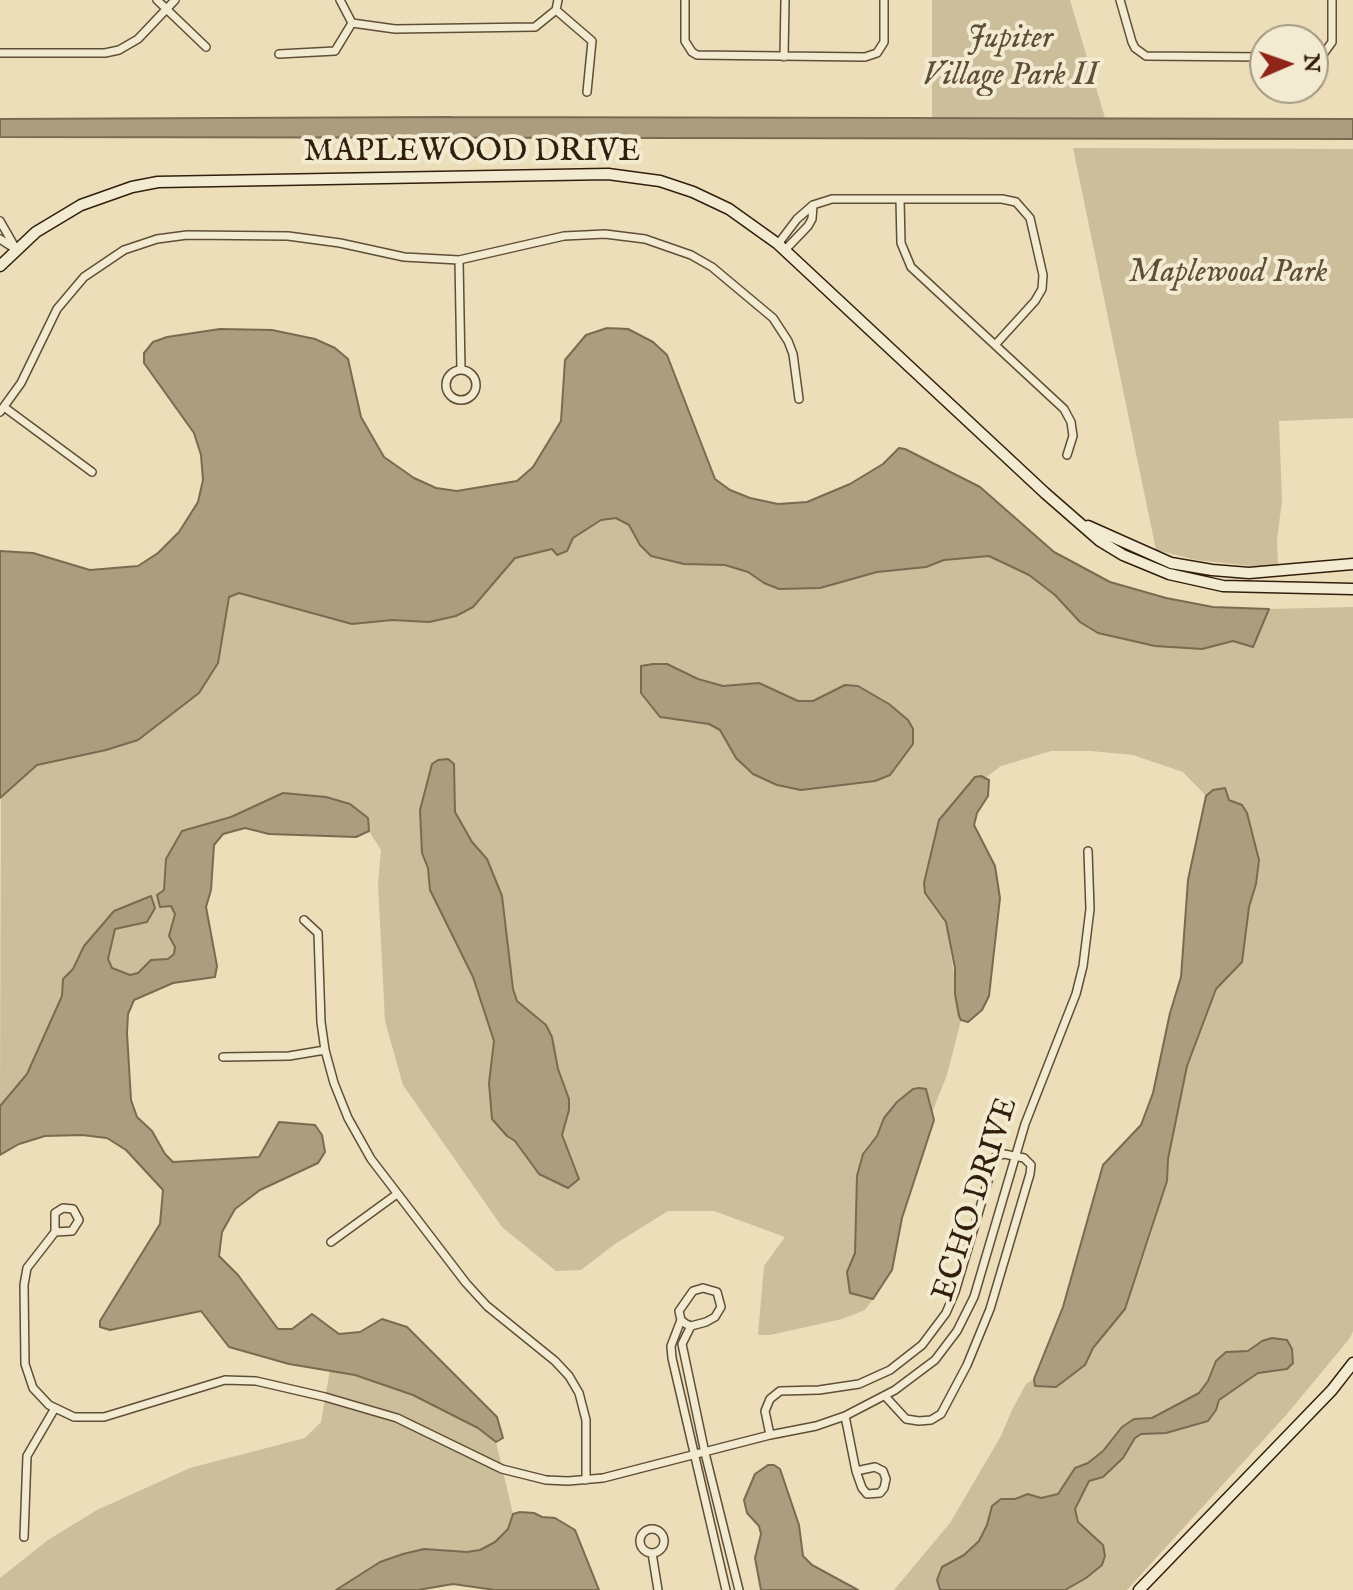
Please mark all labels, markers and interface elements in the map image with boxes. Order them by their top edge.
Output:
park label: Jupiter Village Park II [922,21,1098,96]
north arrow [1249,24,1329,104]
text: N [1297,53,1325,73]
street label: MAPLEWOOD DRIVE [304,134,640,172]
park label: Maplewood Park [1128,255,1328,293]
street label: ECHO DRIVE [926,1093,1028,1307]

